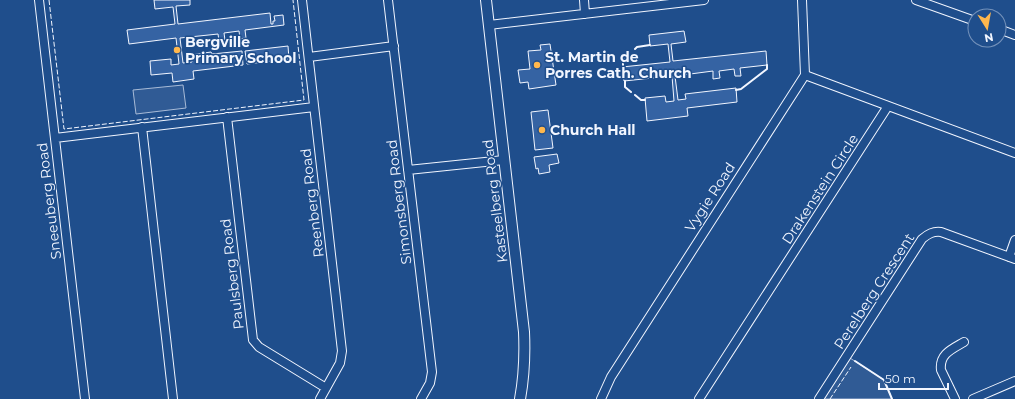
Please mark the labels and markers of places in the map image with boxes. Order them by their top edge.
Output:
place label: Bergville Primary School [185,33,296,67]
marker: Bergville Primary School [172,45,182,55]
place label: St. Martin de Porres Cath. Church [545,48,692,82]
marker: St. Martin de Porres Cath. Church [532,60,542,70]
place label: Church Hall [550,121,636,139]
marker: Church Hall [537,125,547,135]

